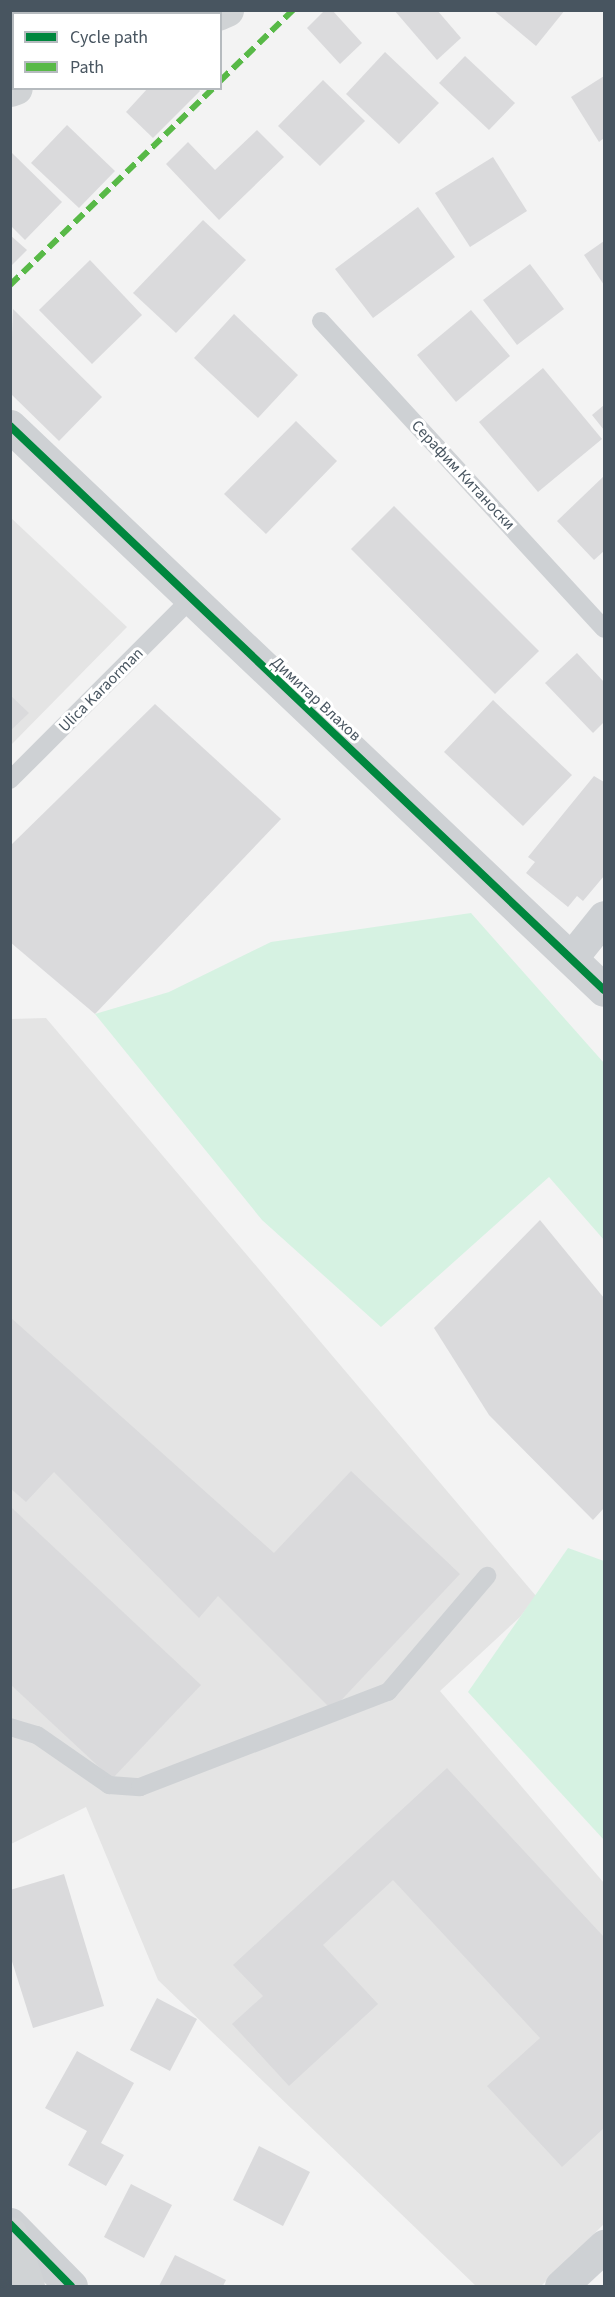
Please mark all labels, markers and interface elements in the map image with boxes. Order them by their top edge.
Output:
legend [12,12,222,90]
text: Cycle path [70,25,148,50]
text: Path [70,55,104,80]
street label: Серафим Китаноски [407,416,519,534]
street label: Ulica Karaorman [55,644,147,736]
street label: Димитар Влахов [267,653,365,745]

